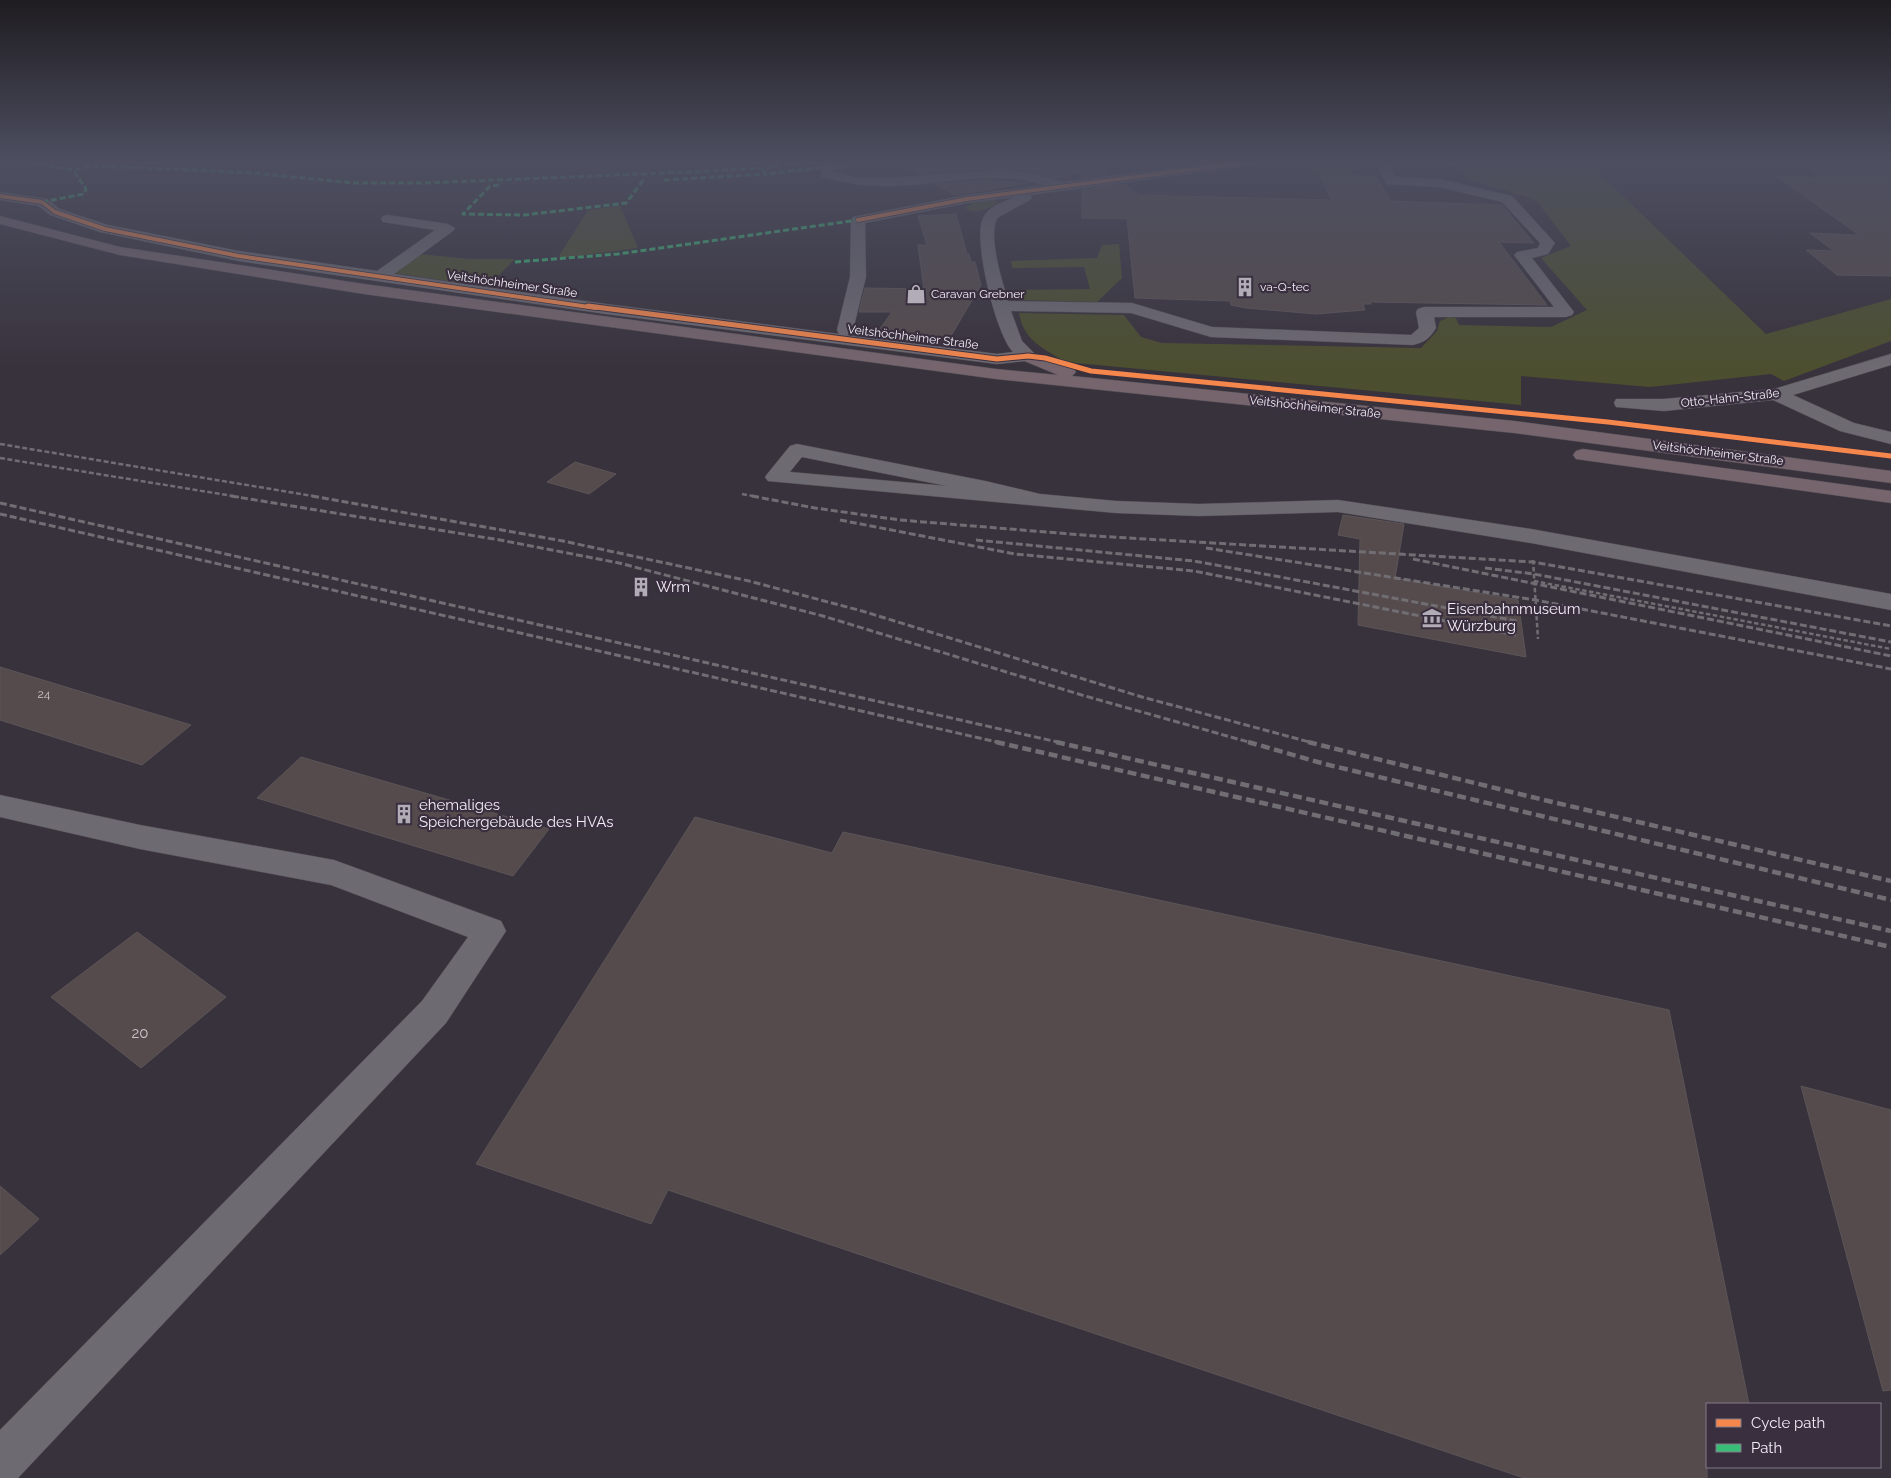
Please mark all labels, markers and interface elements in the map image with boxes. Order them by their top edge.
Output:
street label: Veitshöchheimer Straße [446,268,578,300]
building icon: va-Q-tec [1234,276,1256,298]
place label: va-Q-tec [1260,280,1310,294]
shop icon: Caravan Grebner [905,283,927,305]
place label: Caravan Grebner [931,287,1025,301]
street label: Veitshöchheimer Straße [847,322,979,352]
street label: Otto-Hahn-Straße [1680,386,1780,410]
street label: Veitshöchheimer Straße [1249,393,1381,421]
street label: Veitshöchheimer Straße [1652,438,1784,468]
building icon: Wrm [630,576,652,598]
place label: Wrm [656,578,690,596]
place label: Eisenbahnmuseum Würzburg [1447,600,1581,635]
museum icon: Eisenbahnmuseum Würzburg [1421,607,1443,629]
house number: 24 [38,687,51,701]
place label: ehemaliges Speichergebäude des HVAs [419,796,614,831]
building icon: ehemaliges Speichergebäude des HVAs [393,803,415,825]
house number: 20 [132,1024,149,1042]
legend [1706,1403,1881,1468]
text: Cycle path [1751,1414,1825,1432]
text: Path [1751,1439,1782,1457]

